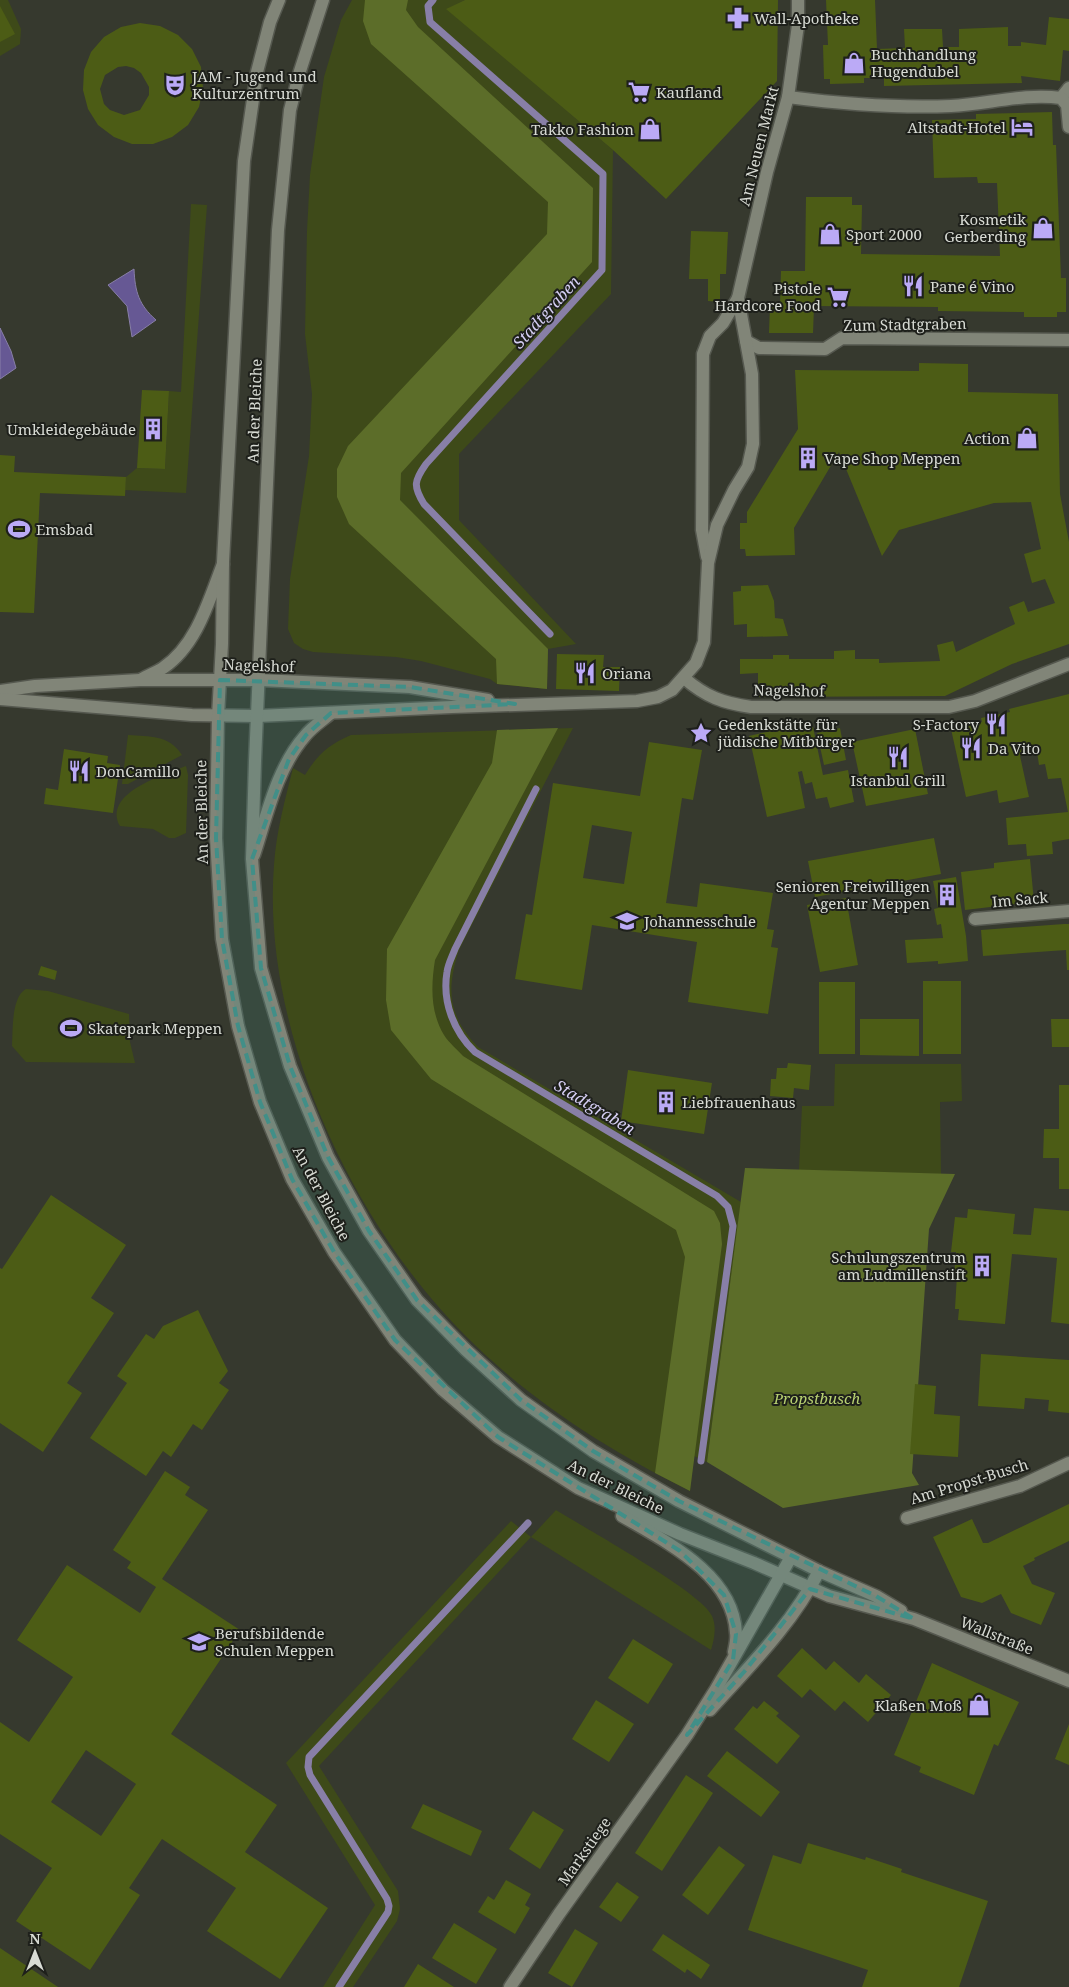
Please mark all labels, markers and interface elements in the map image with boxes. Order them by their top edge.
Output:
pharmacy icon: Wall-Apotheke [725,5,751,31]
place label: Wall-Apotheke [754,8,859,28]
place label: Buchhandlung Hugendubel [871,44,976,81]
shop icon: Buchhandlung Hugendubel [841,50,867,76]
place label: JAM - Jugend und Kulturzentrum [191,66,317,103]
theatre icon: JAM - Jugend und Kulturzentrum [162,72,188,98]
supermarket icon: Kaufland [626,79,652,105]
place label: Kaufland [656,82,722,102]
street label: Am Neuen Markt [733,84,783,208]
hotel icon: Altstadt-Hotel [1009,114,1035,140]
shop icon: Takko Fashion [637,116,663,142]
place label: Altstadt-Hotel [907,117,1006,137]
place label: Takko Fashion [531,119,634,139]
place label: Kosmetik Gerberding [944,209,1026,246]
shop icon: Kosmetik Gerberding [1030,215,1056,241]
shop icon: Sport 2000 [817,221,843,247]
place label: Sport 2000 [846,224,922,244]
water label: Stadtgraben [507,271,585,353]
restaurant icon: Pane é Vino [900,273,926,299]
place label: Pane é Vino [930,276,1014,296]
place label: Pistole Hardcore Food [715,278,821,315]
supermarket icon: Pistole Hardcore Food [825,284,851,310]
street label: Zum Stadtgraben [843,313,967,335]
street label: An der Bleiche [242,358,266,464]
building icon: Umkleidegebäude [140,416,166,442]
place label: Umkleidegebäude [7,419,136,439]
shop icon: Action [1014,425,1040,451]
place label: Action [964,428,1010,448]
building icon: Vape Shop Meppen [795,445,821,471]
place label: Vape Shop Meppen [824,448,961,468]
sports icon: Emsbad [6,516,32,542]
place label: Emsbad [36,519,93,539]
street label: Nagelshof [223,654,296,676]
restaurant icon: Oriana [572,660,598,686]
place label: Oriana [602,663,652,683]
street label: Nagelshof [753,679,826,701]
restaurant icon: S-Factory [983,711,1009,737]
place label: Gedenkstätte für jüdische Mitbürger [717,714,855,751]
place label: S-Factory [913,714,980,734]
place icon: Gedenkstätte für jüdische Mitbürger [688,720,714,746]
restaurant icon: Da Vito [958,735,984,761]
place label: Da Vito [988,738,1040,758]
restaurant icon: Istanbul Grill [885,744,911,770]
restaurant icon: DonCamillo [66,758,92,784]
street label: An der Bleiche [190,760,212,864]
place label: DonCamillo [96,761,180,781]
place label: Istanbul Grill [851,770,946,790]
place label: Senioren Freiwilligen Agentur Meppen [776,876,930,913]
building icon: Senioren Freiwilligen Agentur Meppen [934,882,960,908]
street label: Im Sack [991,887,1049,911]
school or university icon: Johannesschule [614,908,640,934]
place label: Johannesschule [643,911,756,931]
sports icon: Skatepark Meppen [58,1015,84,1041]
place label: Skatepark Meppen [88,1018,223,1038]
water label: Stadtgraben [550,1074,640,1140]
building icon: Liebfrauenhaus [653,1089,679,1115]
place label: Liebfrauenhaus [682,1092,796,1112]
street label: An der Bleiche [289,1142,355,1244]
place label: Schulungszentrum am Ludmillenstift [831,1247,966,1284]
building icon: Schulungszentrum am Ludmillenstift [969,1253,995,1279]
park label: Propstbusch [773,1388,860,1408]
street label: Am Propst-Busch [908,1453,1031,1508]
street label: An der Bleiche [565,1454,667,1518]
street label: Wallstraße [957,1611,1037,1659]
place label: Berufsbildende Schulen Meppen [215,1623,334,1660]
school or university icon: Berufsbildende Schulen Meppen [186,1629,212,1655]
shop icon: Klaßen Moß [966,1692,992,1718]
place label: Klaßen Moß [875,1695,962,1715]
street label: Markstiege [553,1813,615,1889]
north arrow [10,1927,60,1977]
text: N [29,1929,41,1948]

